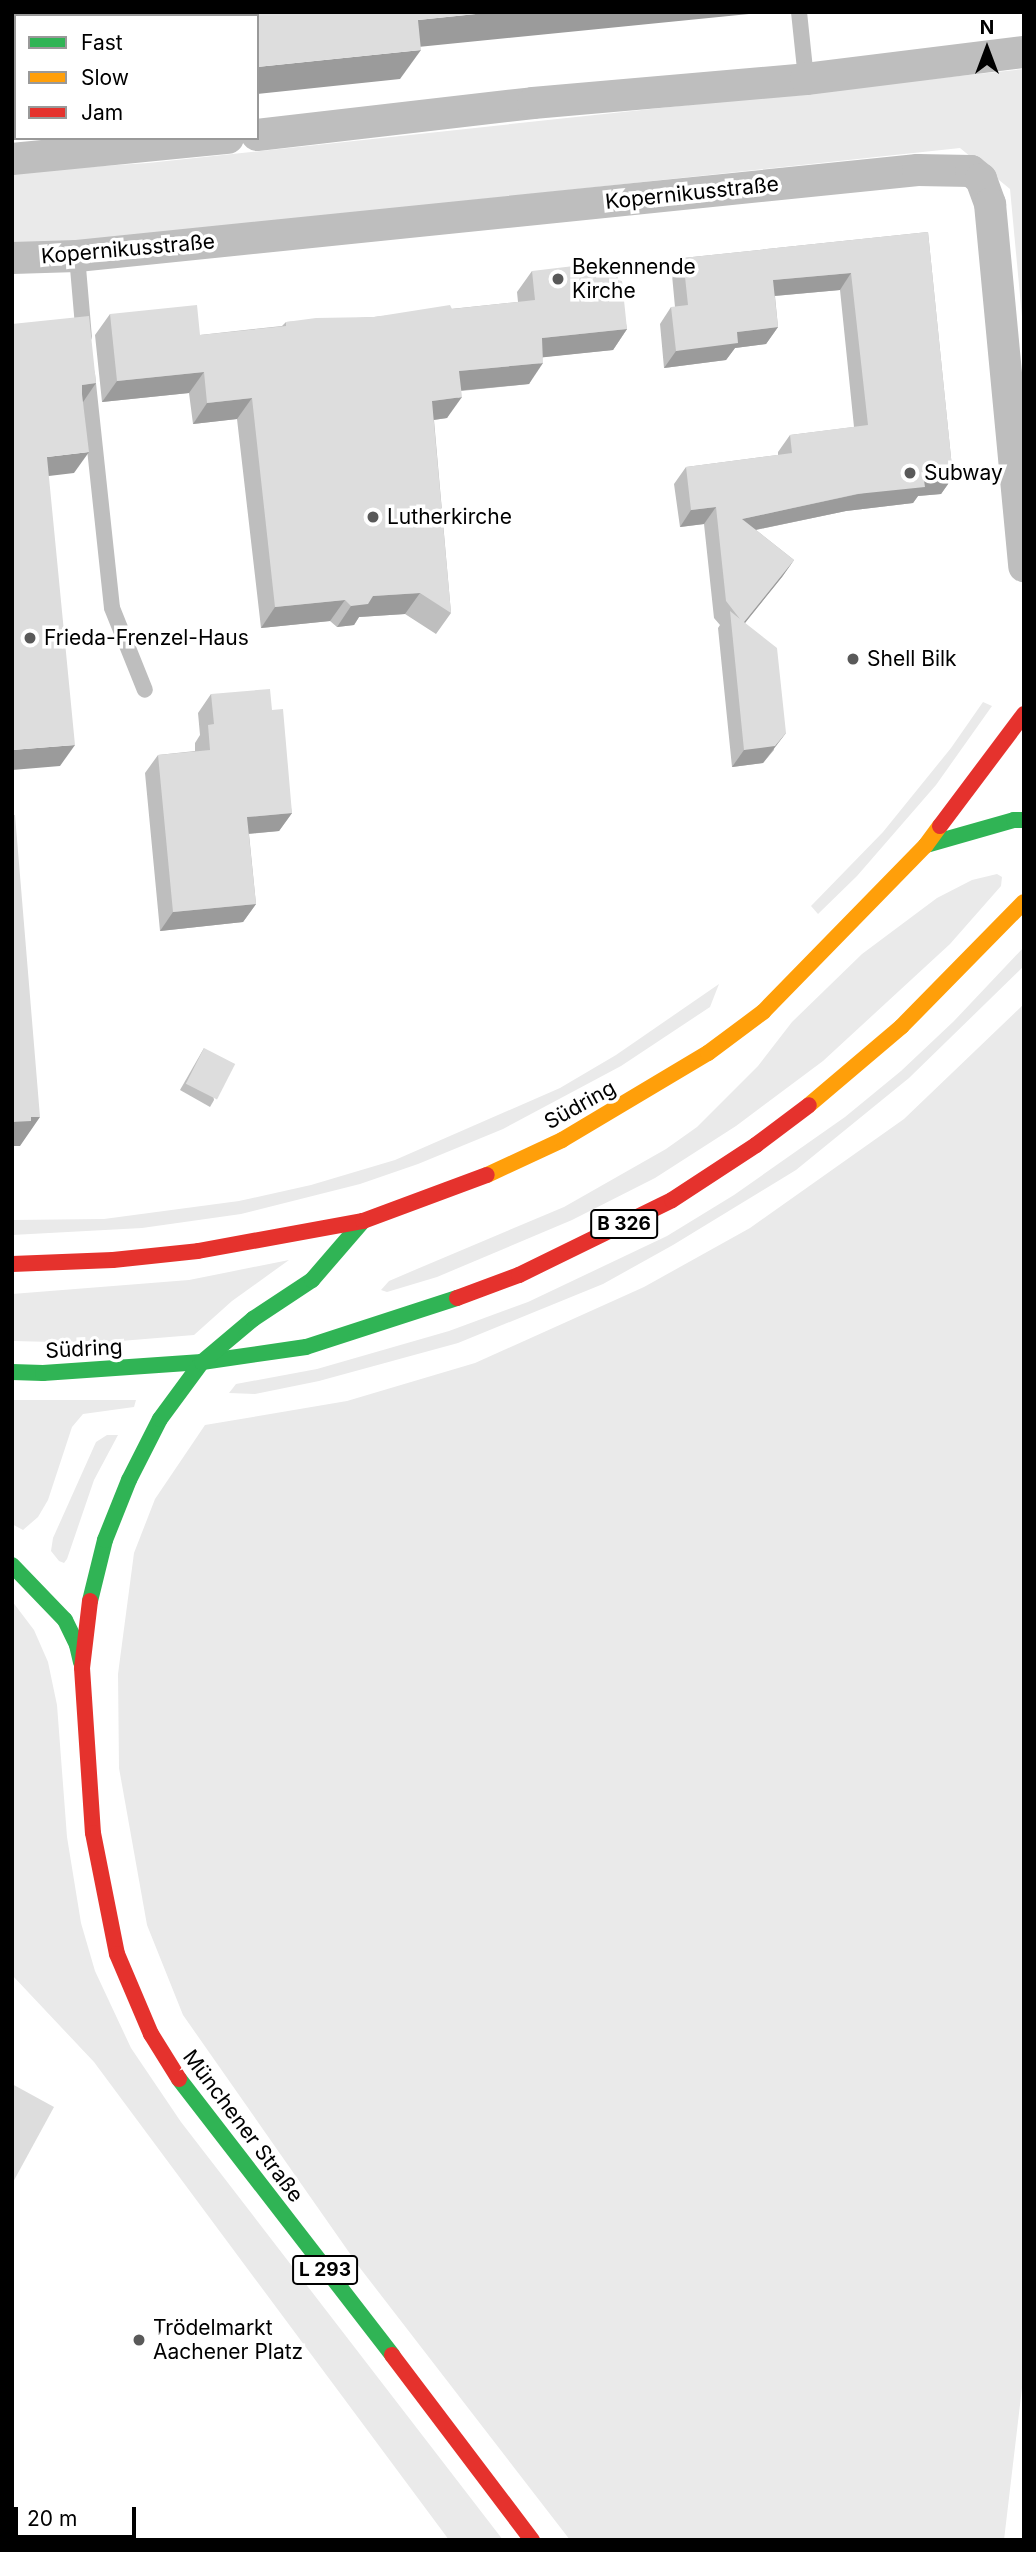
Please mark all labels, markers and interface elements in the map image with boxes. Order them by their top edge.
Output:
legend [14,14,259,140]
north arrow [952,14,1022,84]
text: N [980,16,994,39]
text: Fast [81,30,123,55]
text: Slow [81,65,129,90]
text: Jam [81,100,123,125]
street label: Kopernikusstraße [604,171,780,215]
street label: Kopernikusstraße [40,229,216,269]
place label: Bekennende Kirche [572,254,696,304]
marker: Bekennende Kirche [550,271,566,287]
place label: Subway [924,460,1003,486]
marker: Subway [902,465,918,481]
place label: Lutherkirche [387,504,512,530]
marker: Lutherkirche [365,509,381,525]
place label: Frieda-Frenzel-Haus [44,625,249,651]
marker: Frieda-Frenzel-Haus [22,630,38,646]
place label: Shell Bilk [867,646,957,672]
marker: Shell Bilk [845,651,861,667]
street label: Südring [540,1075,620,1135]
road number: B 326 [589,1208,659,1240]
street label: Südring [45,1334,123,1364]
street label: Münchener Straße [178,2045,308,2207]
road number: L 293 [292,2254,358,2286]
place label: Trödelmarkt Aachener Platz [153,2315,303,2365]
marker: Trödelmarkt Aachener Platz [131,2332,147,2348]
scale bar [18,2492,140,2536]
text: 20 m [27,2506,77,2531]

